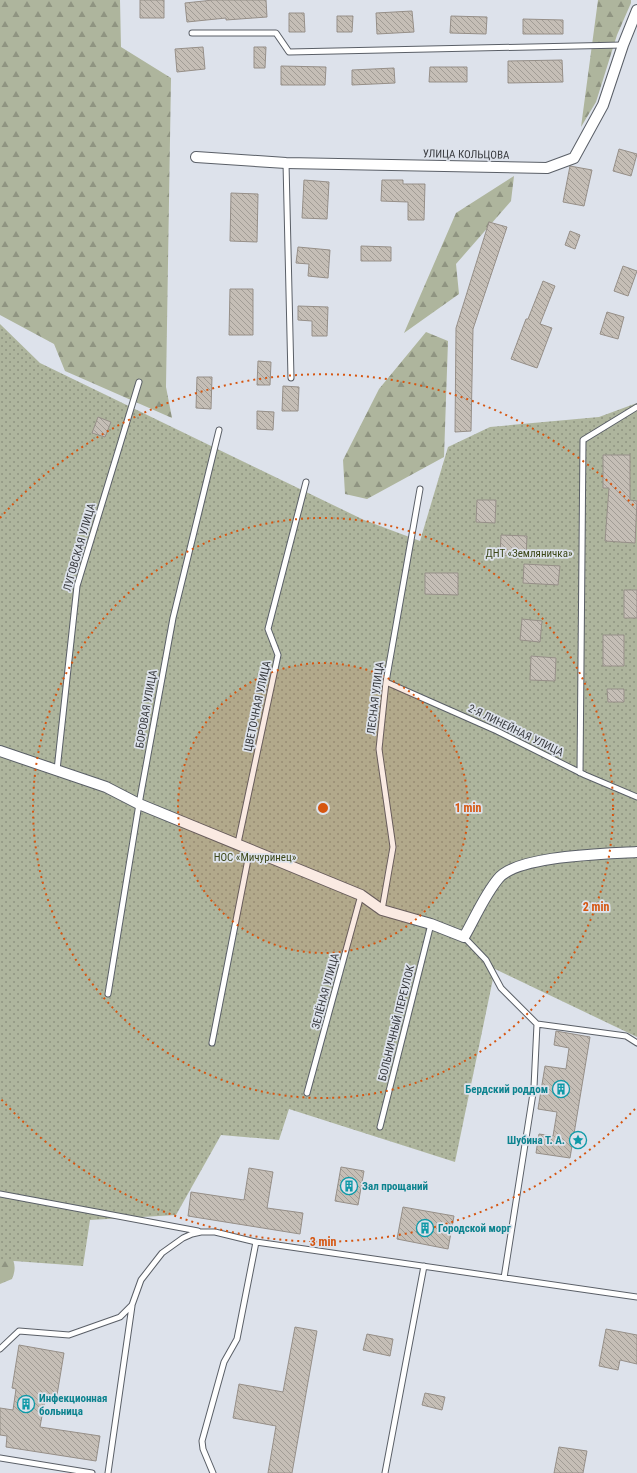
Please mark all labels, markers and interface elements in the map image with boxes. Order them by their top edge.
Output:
street label: УЛИЦА КОЛЬЦОВА [423,147,510,162]
street label: ЛУГОВСКАЯ УЛИЦА [61,501,98,593]
park label: ДНТ «Земляничка» [485,547,573,560]
street label: ЦВЕТОЧНАЯ УЛИЦА [242,659,274,753]
street label: ЛЕСНАЯ УЛИЦА [365,660,386,735]
street label: БОРОВАЯ УЛИЦА [133,668,160,749]
street label: 2-Я ЛИНЕЙНАЯ УЛИЦА [466,702,566,759]
centre of rings [316,801,330,815]
text: 1 min [455,801,481,815]
park label: НОС «Мичуринец» [214,851,297,864]
text: 2 min [583,900,609,914]
street label: ЗЕЛЁНАЯ УЛИЦА [309,951,342,1031]
street label: БОЛЬНИЧНЫЙ ПЕРЕУЛОК [376,963,417,1082]
building icon: Бердский роддом [551,1079,571,1099]
place label: Бердский роддом [465,1083,548,1096]
place icon: Шубина Т. А. [568,1130,588,1150]
place label: Шубина Т. А. [507,1134,565,1147]
building icon: Зал прощаний [339,1176,359,1196]
place label: Зал прощаний [362,1180,428,1193]
building icon: Городской морг [415,1218,435,1238]
place label: Городской морг [438,1222,511,1235]
text: 3 min [310,1235,336,1249]
place label: Инфекционная больница [39,1392,107,1418]
building icon: Инфекционная больница [16,1394,36,1414]

